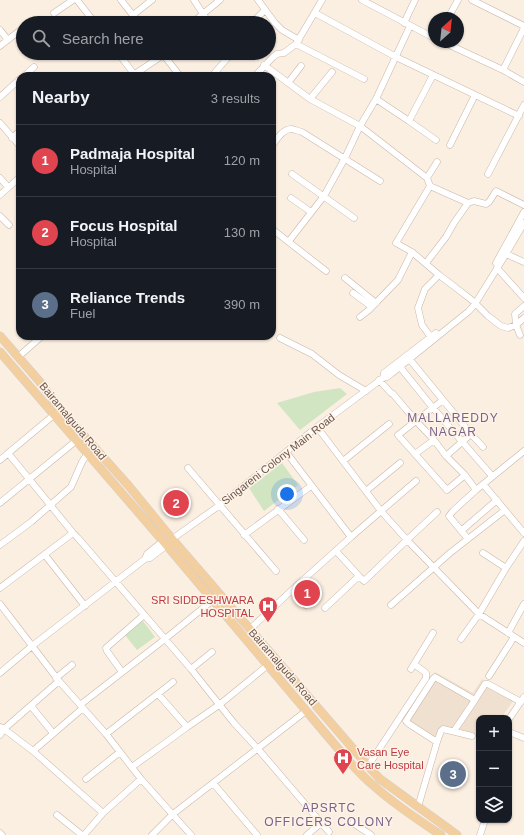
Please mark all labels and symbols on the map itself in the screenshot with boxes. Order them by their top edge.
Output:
north arrow [428,12,464,48]
street label: Bairamalguda Road [37,380,109,462]
street label: Singareni Colony Main Road [219,411,337,507]
district label: MALLAREDDY NAGAR [407,411,499,439]
your location [277,484,297,504]
pin: 2 [163,488,189,518]
pin: 1 [294,578,320,608]
place label: SRI SIDDESHWARA HOSPITAL [151,594,255,619]
hospital icon: SRI SIDDESHWARA HOSPITAL [257,595,279,623]
street label: Bairamalguda Road [247,626,319,708]
place label: Vasan Eye Care Hospital [357,746,424,771]
hospital icon: Vasan Eye Care Hospital [332,747,354,775]
pin: 3 [440,759,466,789]
district label: APSRTC OFFICERS COLONY [264,801,394,829]

